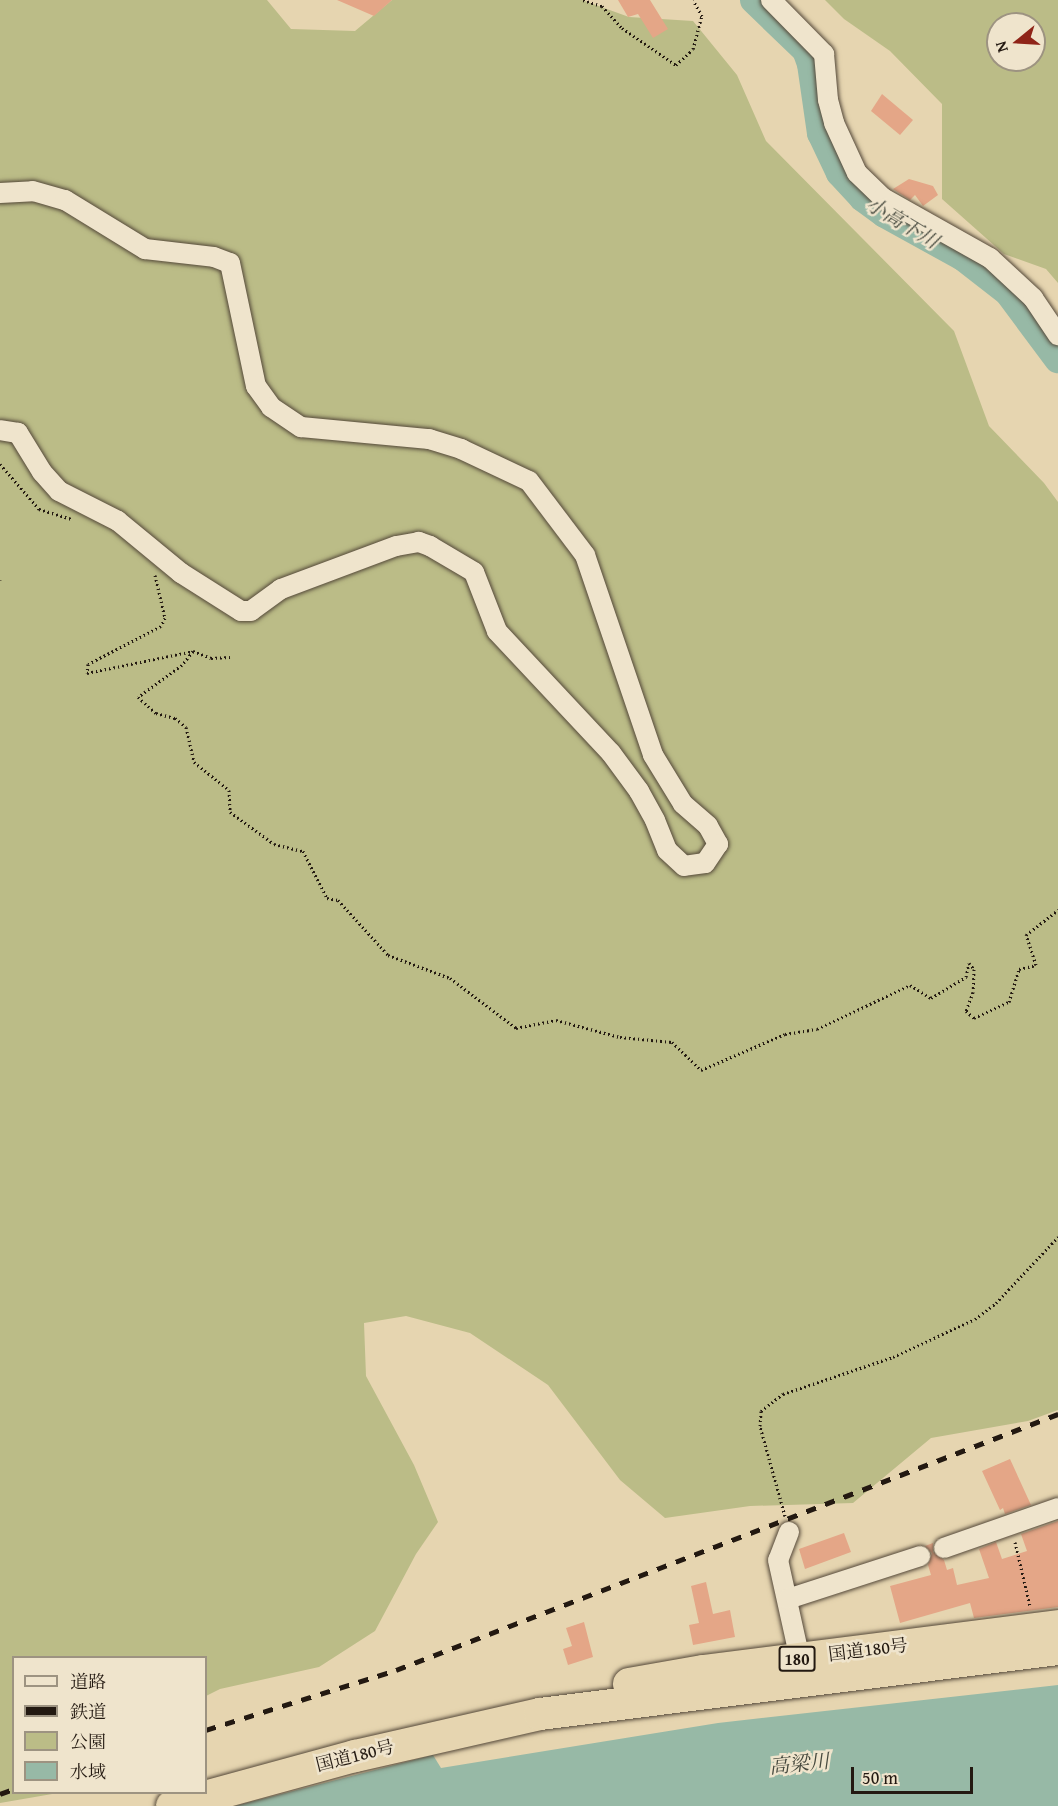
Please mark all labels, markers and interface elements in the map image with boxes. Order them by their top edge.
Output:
north arrow [986,12,1046,72]
text: N [988,38,1014,56]
water label: 小高下川 [863,191,943,253]
street label: 国道180号 [827,1634,909,1666]
road number: 180 [778,1646,816,1672]
legend [12,1656,207,1794]
text: 道路 [70,1668,106,1695]
text: 鉄道 [70,1698,106,1725]
text: 公園 [70,1728,106,1755]
street label: 国道180号 [314,1736,396,1776]
water label: 高梁川 [768,1748,830,1778]
scale bar [854,1755,976,1793]
text: 水域 [70,1758,106,1785]
text: 50 m [862,1764,898,1791]

